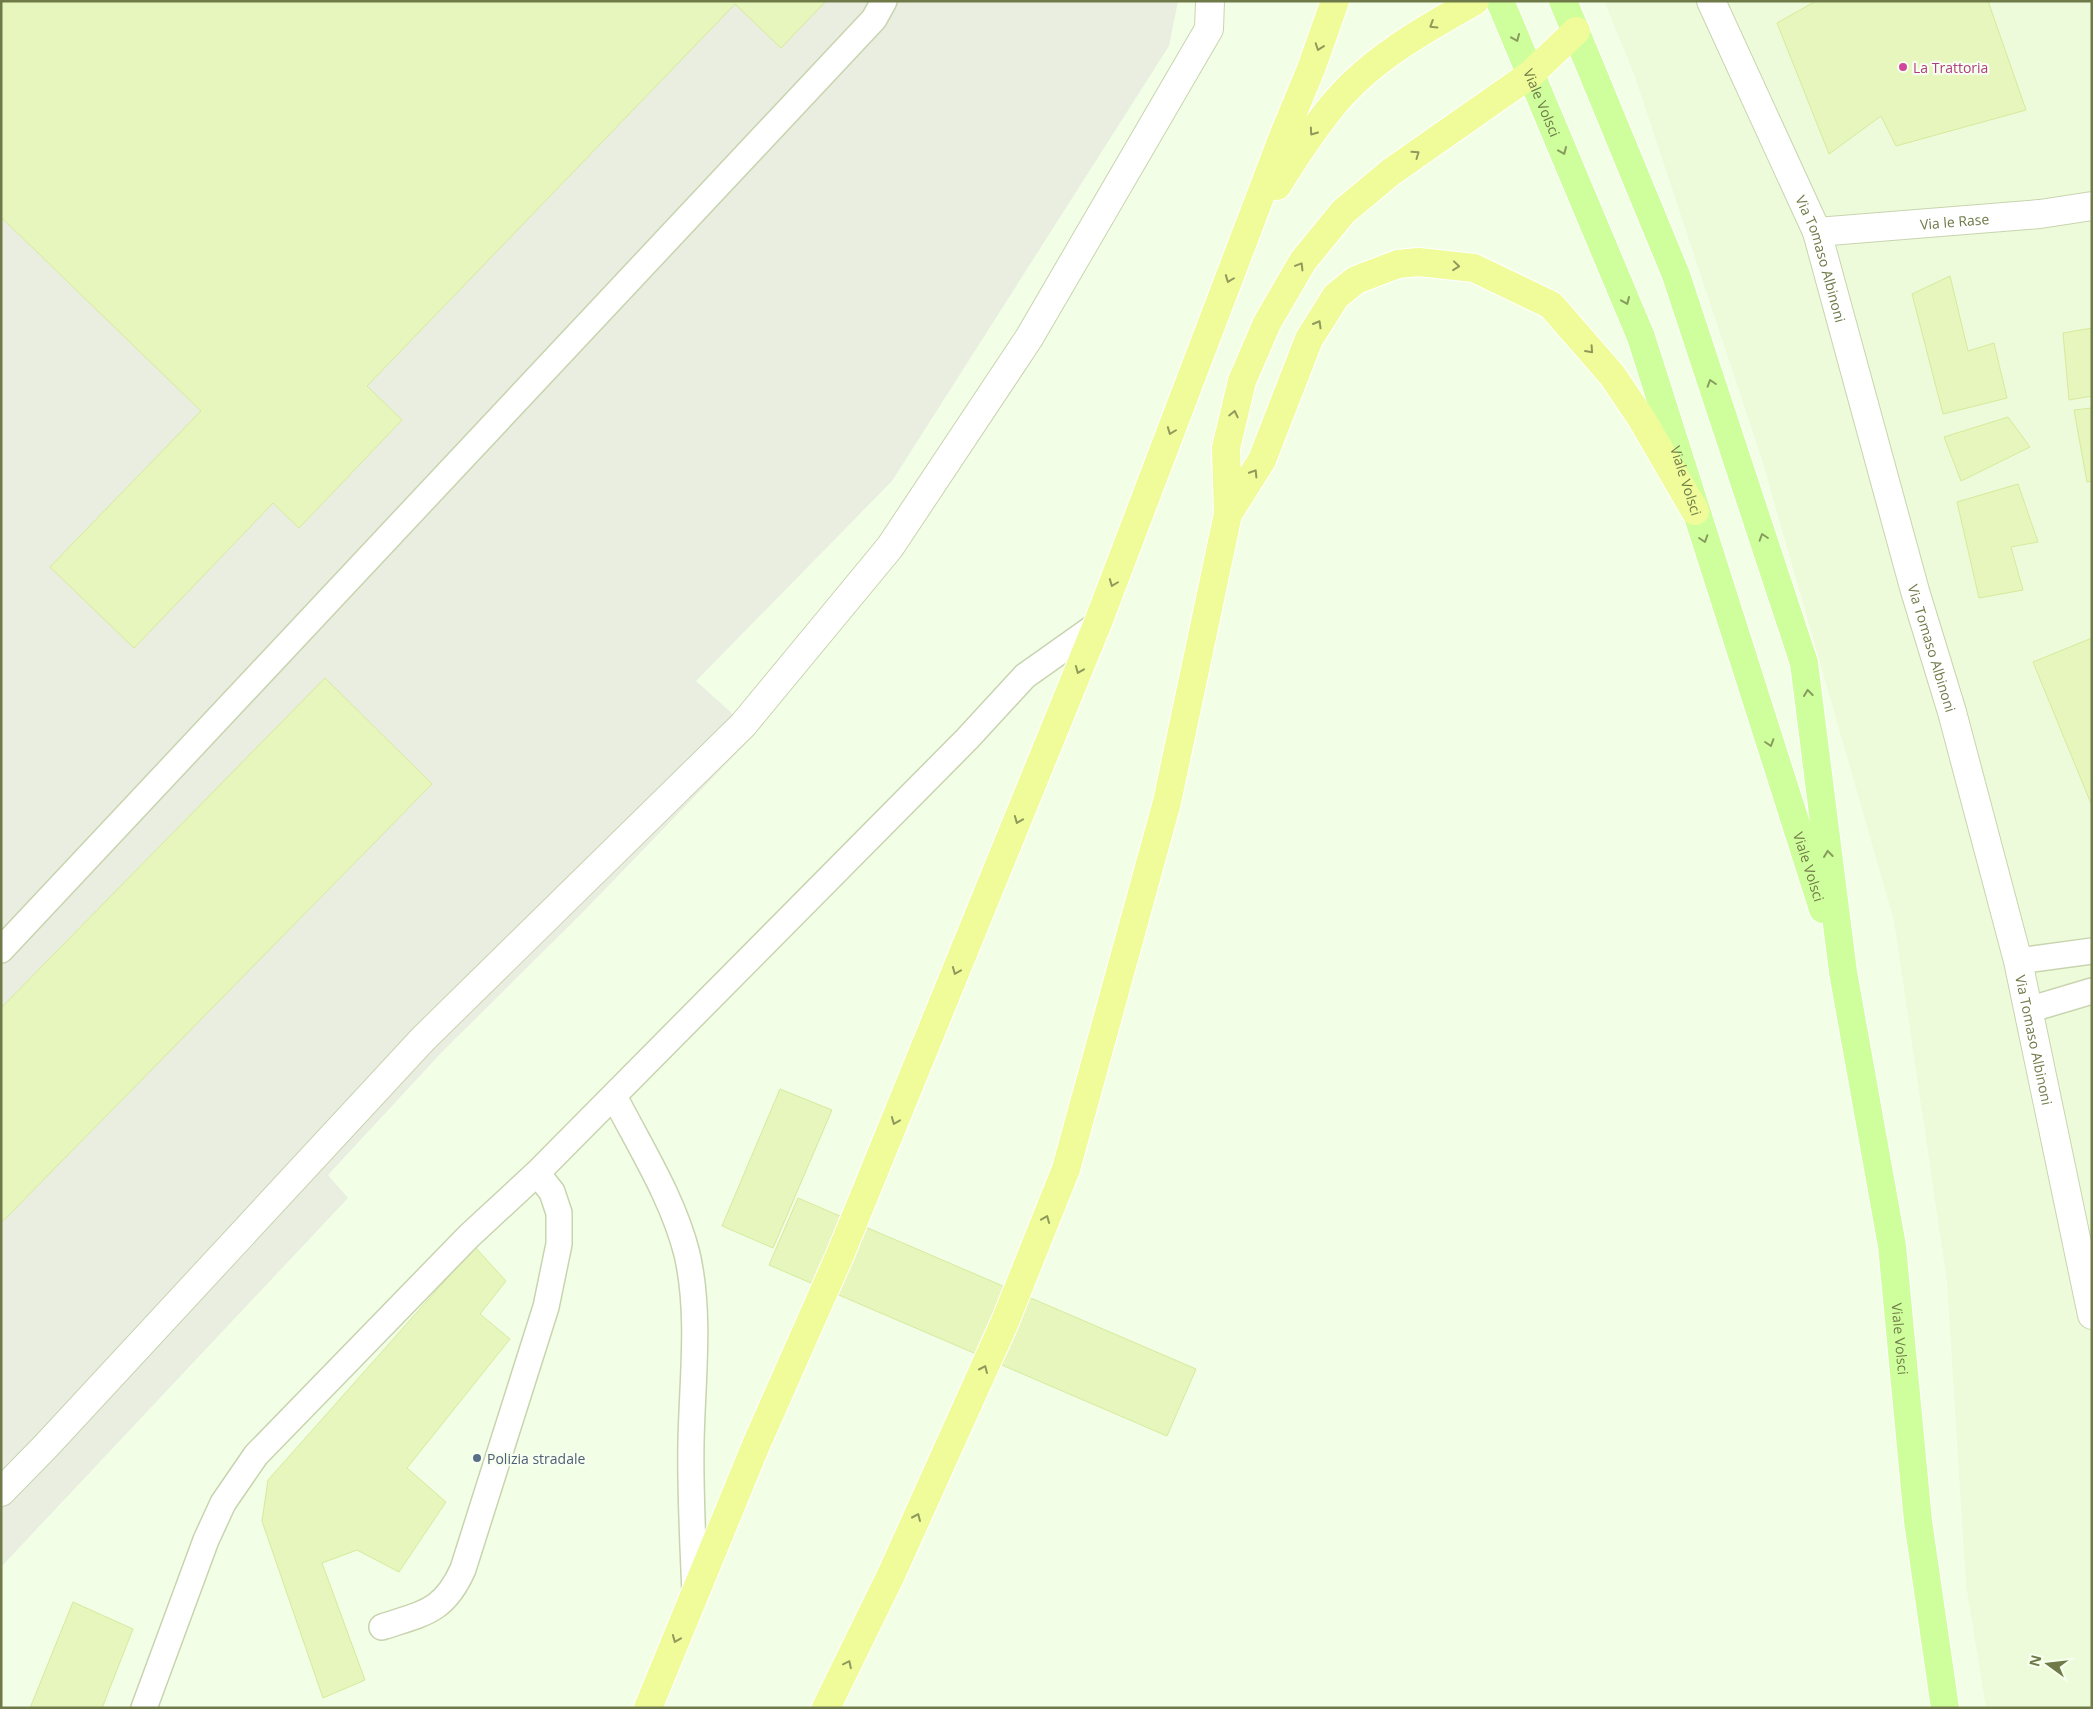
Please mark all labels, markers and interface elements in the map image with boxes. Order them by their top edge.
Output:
one-way arrow [1430,19,1439,29]
one-way arrow [1509,33,1520,42]
one-way arrow [1315,43,1325,51]
place label: La Trattoria [1913,58,1988,77]
marker: La Trattoria [1897,61,1909,73]
street label: Viale Volsci [1520,66,1565,139]
one-way arrow [1310,126,1319,136]
one-way arrow [1557,146,1568,155]
one-way arrow [1410,151,1420,160]
street label: Via Tomaso Albinoni [1792,192,1851,324]
street label: Via le Rase [1919,209,1990,233]
one-way arrow [1452,260,1460,271]
one-way arrow [1293,263,1303,272]
one-way arrow [1225,274,1236,283]
one-way arrow [1620,296,1631,305]
one-way arrow [1311,321,1321,330]
one-way arrow [1584,344,1592,353]
one-way arrow [1707,380,1717,388]
one-way arrow [1228,409,1239,418]
one-way arrow [1167,426,1178,435]
street label: Viale Volsci [1667,443,1707,518]
one-way arrow [1247,470,1257,479]
one-way arrow [1699,534,1709,542]
one-way arrow [1758,534,1768,542]
one-way arrow [1109,578,1119,586]
street label: Via Tomaso Albinoni [1904,582,1961,714]
one-way arrow [1075,665,1085,674]
one-way arrow [1803,689,1814,697]
one-way arrow [1764,739,1774,747]
one-way arrow [1013,815,1024,824]
street label: Viale Volsci [1789,829,1829,904]
one-way arrow [1823,850,1834,858]
one-way arrow [952,966,963,975]
street label: Via Tomaso Albinoni [2012,973,2057,1107]
one-way arrow [891,1116,901,1125]
one-way arrow [1040,1215,1050,1224]
street label: Viale Volsci [1888,1302,1914,1376]
one-way arrow [977,1365,988,1374]
place label: Polizia stradale [487,1449,585,1468]
marker: Polizia stradale [471,1452,483,1464]
one-way arrow [910,1513,921,1522]
one-way arrow [672,1634,683,1643]
north arrow [2023,1639,2073,1689]
text: N [2024,1653,2046,1668]
one-way arrow [841,1660,852,1669]

